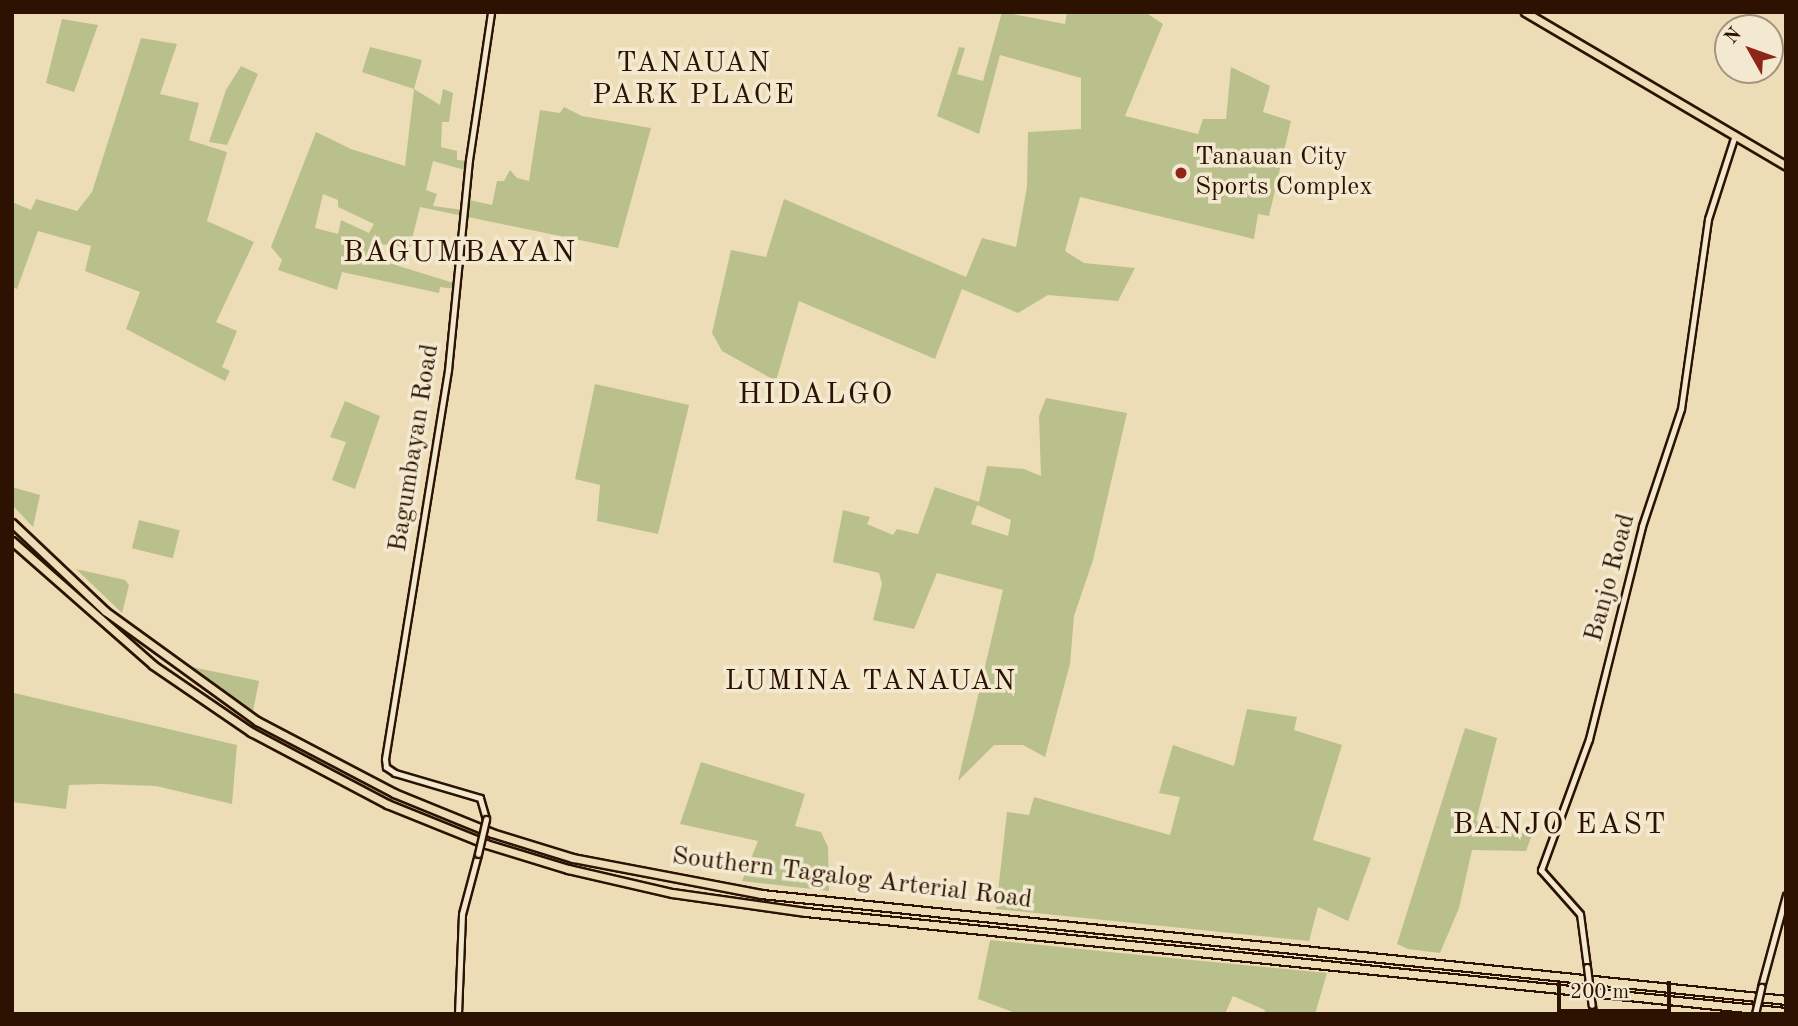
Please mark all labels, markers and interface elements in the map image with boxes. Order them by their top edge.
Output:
north arrow [1714,14,1784,84]
text: N [1722,25,1746,48]
district label: TANAUAN PARK PLACE [594,47,794,113]
place label: Tanauan City Sports Complex [1195,142,1373,204]
marker: Tanauan City Sports Complex [1173,165,1189,181]
district label: BAGUMBAYAN [344,235,576,271]
street label: Bagumbayan Road [383,342,447,554]
district label: HIDALGO [739,377,893,413]
street label: Banjo Road [1579,511,1643,645]
district label: LUMINA TANAUAN [727,665,1015,699]
district label: BANJO EAST [1454,807,1666,843]
street label: Southern Tagalog Arterial Road [670,841,1034,917]
scale bar [1560,967,1674,1011]
text: 200 m [1570,982,1629,1003]

